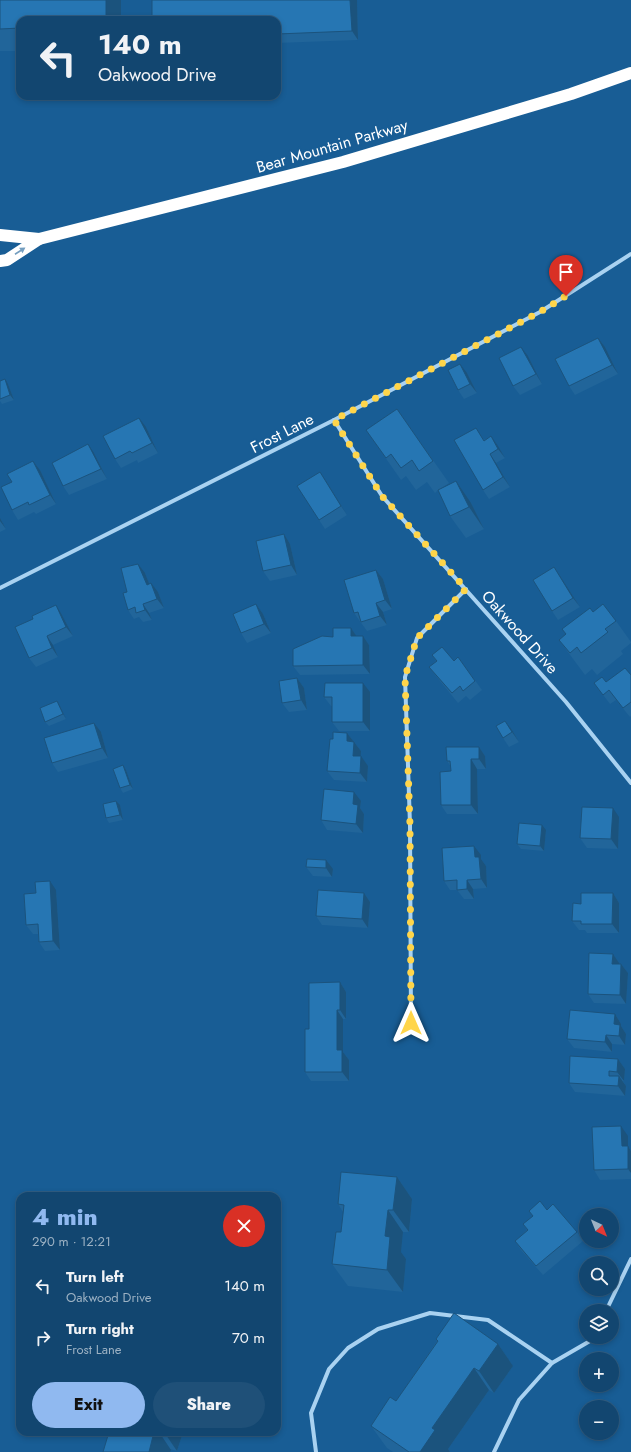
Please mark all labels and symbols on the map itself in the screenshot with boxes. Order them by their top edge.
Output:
street label: Bear Mountain Parkway [253,113,411,179]
one-way arrow [15,247,25,255]
pin [549,255,583,296]
street label: Frost Lane [246,407,318,459]
street label: Oakwood Drive [476,585,564,679]
position arrow [390,1002,432,1044]
north arrow [579,1208,619,1248]

